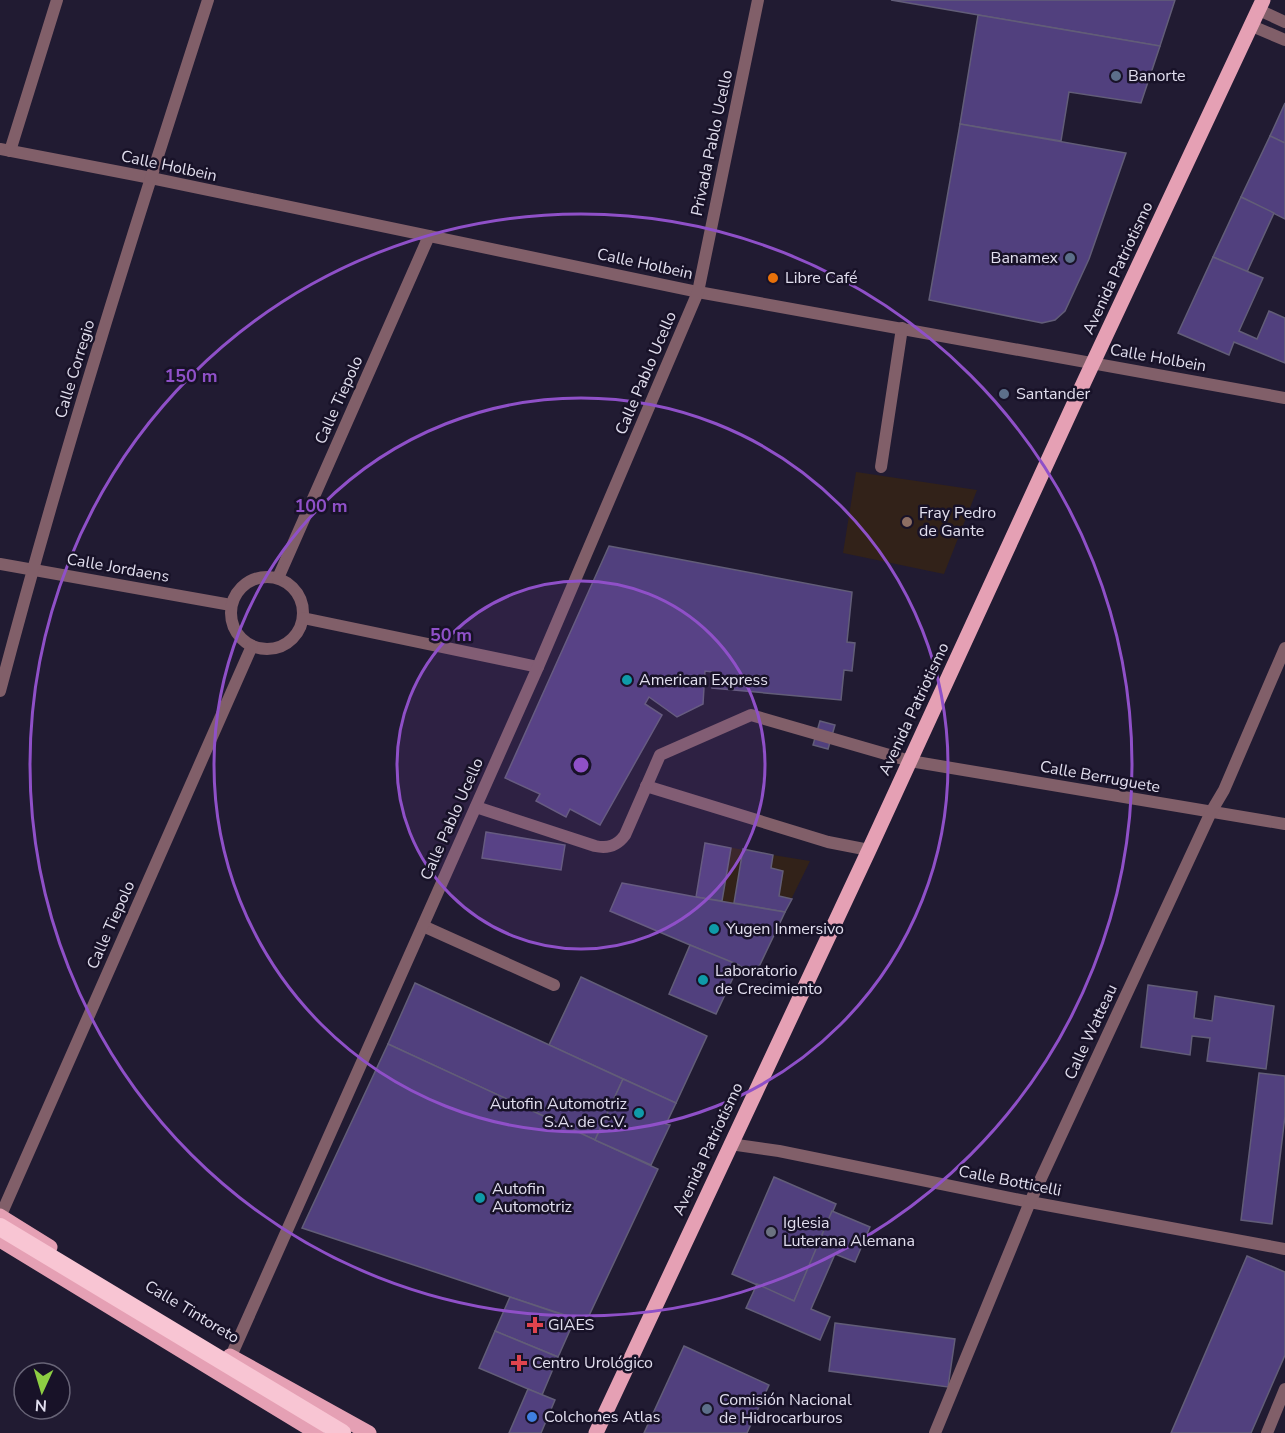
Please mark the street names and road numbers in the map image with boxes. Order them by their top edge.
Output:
street label: Privada Pablo Ucello [686,68,738,218]
street label: Calle Holbein [119,145,219,187]
street label: Avenida Patriotismo [1078,198,1158,338]
street label: Calle Holbein [595,243,695,285]
street label: Calle Pablo Ucello [610,308,682,438]
street label: Calle Corregio [50,317,100,421]
street label: Calle Holbein [1108,339,1208,377]
street label: Calle Tiepolo [310,352,368,448]
street label: Calle Jordaens [65,548,171,588]
street label: Avenida Patriotismo [874,639,954,779]
street label: Calle Pablo Ucello [415,754,489,884]
street label: Calle Berruguete [1038,756,1162,798]
street label: Calle Tiepolo [82,877,140,973]
street label: Calle Watteau [1059,981,1123,1083]
street label: Avenida Patriotismo [668,1079,748,1219]
street label: Calle Botticelli [957,1160,1063,1202]
street label: Calle Tintoreto [141,1275,243,1349]

